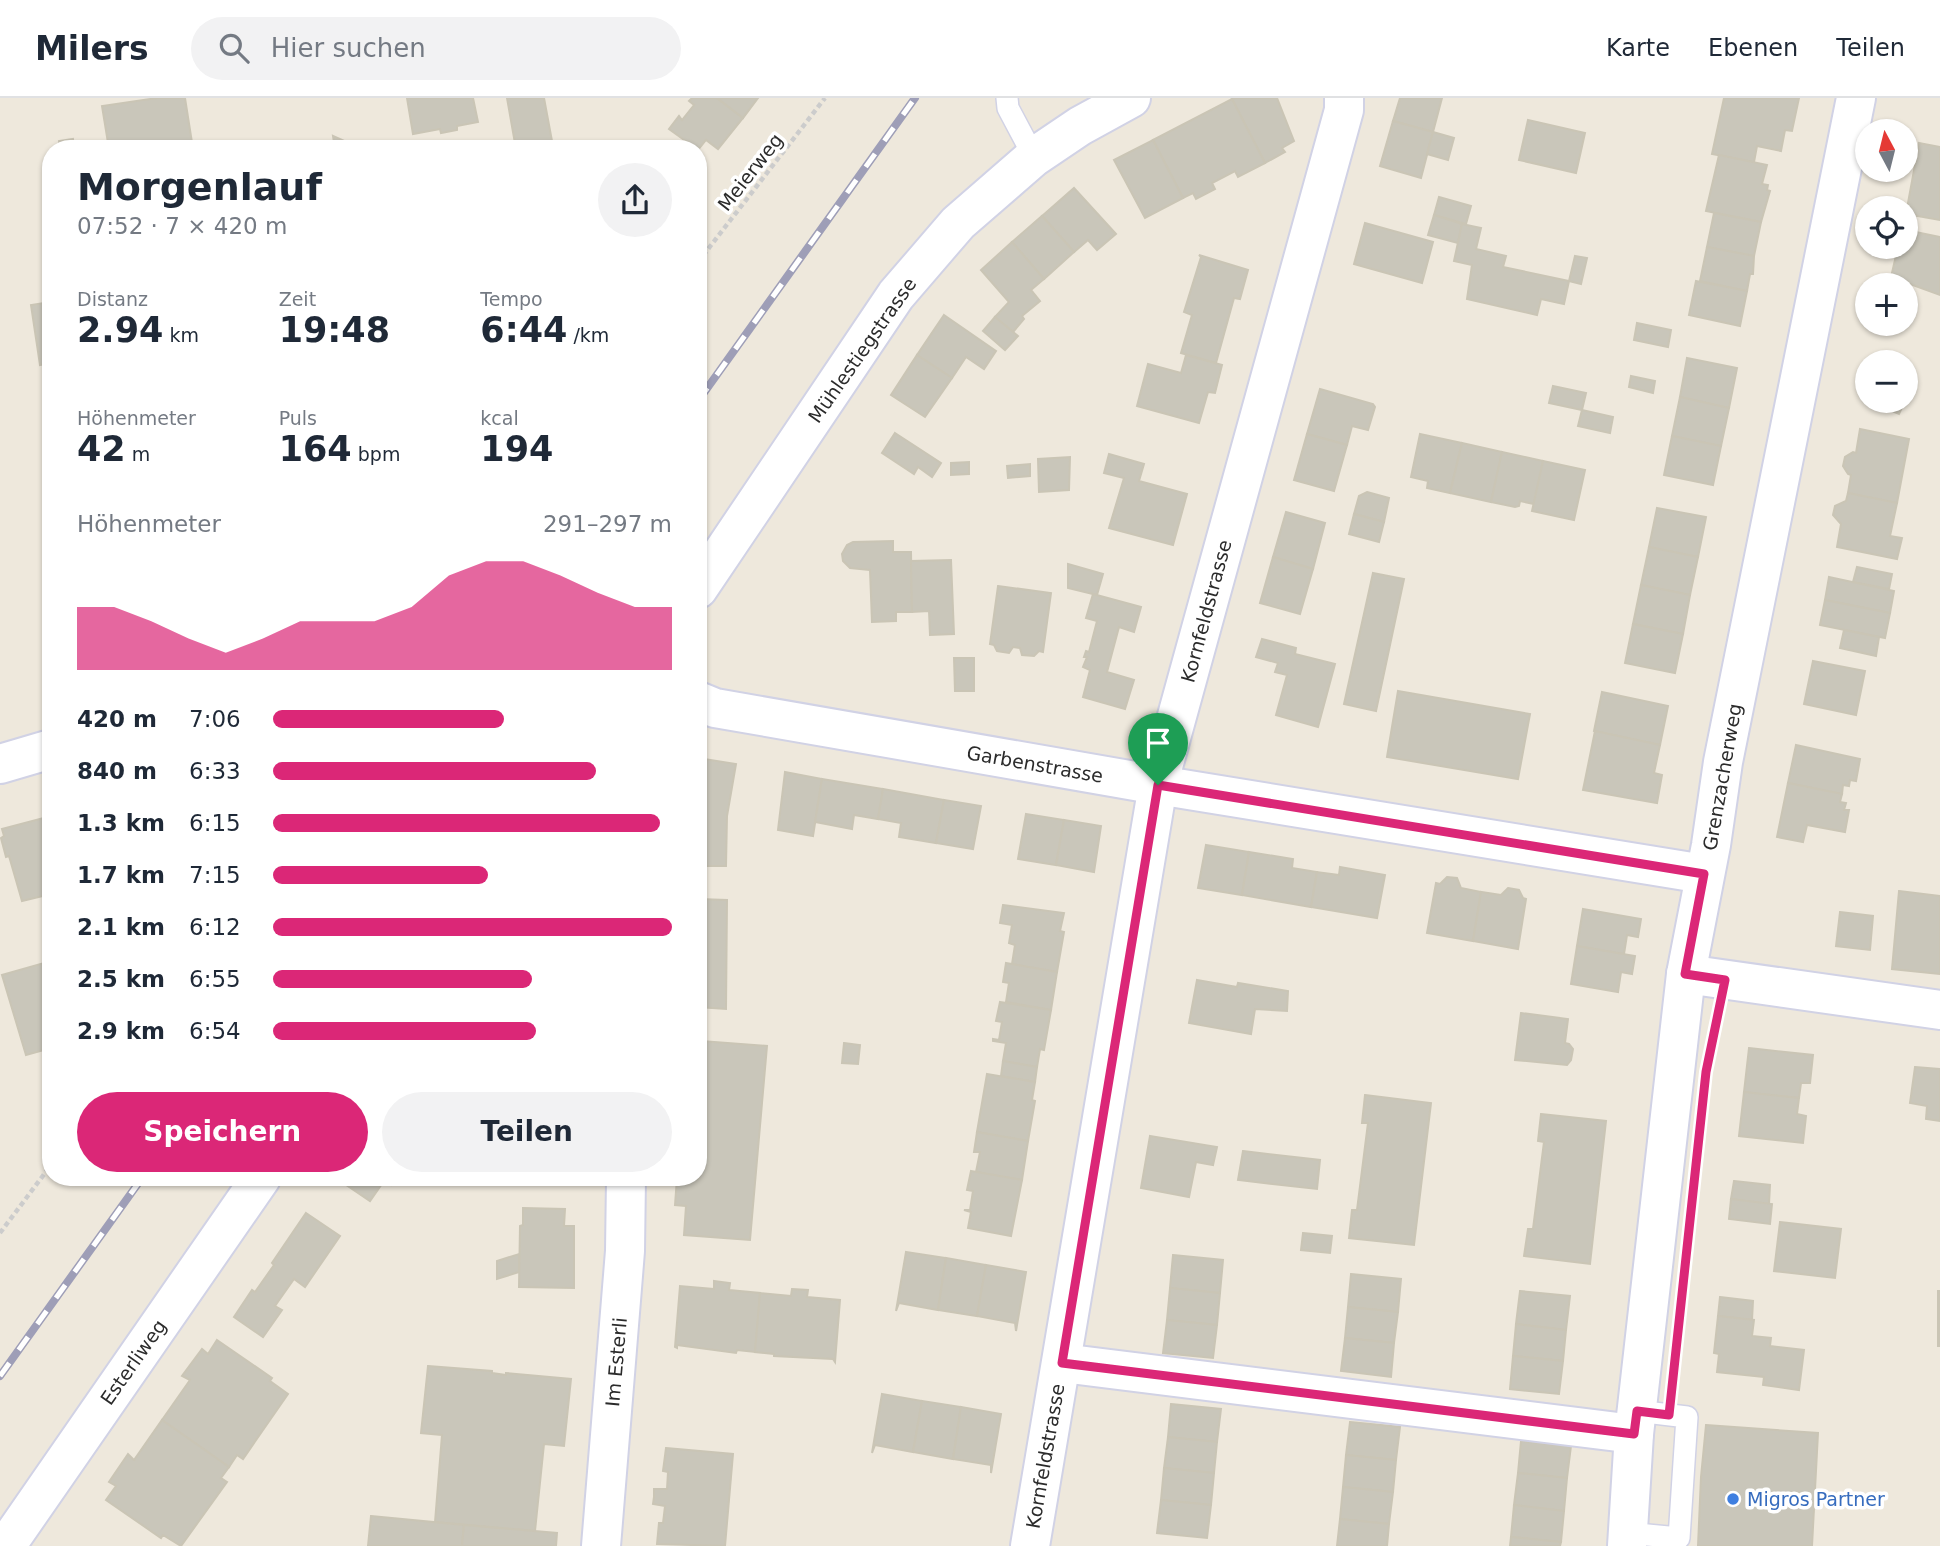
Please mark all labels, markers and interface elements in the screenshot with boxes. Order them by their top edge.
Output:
search box [191,17,681,80]
text: Milers [35,29,149,68]
icon: search [215,29,253,67]
text: Hier suchen [271,33,426,63]
text: Karte [1606,34,1670,62]
text: Ebenen [1708,34,1798,62]
text: Teilen [1836,34,1905,62]
north arrow [1855,119,1918,182]
map controls [1855,119,1918,413]
street label: Meierweg [713,129,787,215]
button: share [598,163,672,237]
text: Morgenlauf [77,165,322,209]
button: locate [1855,196,1918,259]
text: 07:52 · 7 × 420 m [77,213,287,239]
street label: Mühlestiegstrasse [804,273,920,427]
button: + [1855,273,1918,336]
text: Distanz [77,288,148,310]
text: Zeit [279,288,316,310]
text: Tempo [480,288,543,310]
text: 2.94 [77,310,163,350]
text: 19:48 [279,310,390,350]
text: 6:44 [480,310,567,350]
text: km [163,324,199,346]
text: /km [567,324,609,346]
button: − [1855,350,1918,413]
text: Höhenmeter [77,407,196,429]
text: Puls [279,407,317,429]
text: kcal [480,407,519,429]
text: 42 [77,429,126,469]
text: 164 [279,429,352,469]
text: 194 [480,429,553,469]
text: m [126,443,150,465]
text: bpm [352,443,400,465]
text: Höhenmeter [77,511,221,537]
text: 291–297 m [543,511,672,537]
street label: Kornfeldstrasse [1176,537,1236,685]
street label: Grenzacherweg [1698,702,1746,852]
text: 420 m [77,706,157,732]
text: 7:06 [189,706,241,732]
pin [1128,713,1188,785]
icon: arrive [1139,724,1177,762]
street label: Garbenstrasse [965,741,1105,787]
text: 840 m [77,758,157,784]
text: 6:33 [189,758,241,784]
text: 1.3 km [77,810,165,836]
text: 6:15 [189,810,241,836]
text: 1.7 km [77,862,165,888]
text: 7:15 [189,862,241,888]
text: 2.1 km [77,914,165,940]
text: 6:12 [189,914,241,940]
text: 2.5 km [77,966,165,992]
text: 6:55 [189,966,241,992]
text: 2.9 km [77,1018,165,1044]
text: 6:54 [189,1018,241,1044]
button: Speichern [77,1092,368,1172]
button: Teilen [382,1092,672,1172]
street label: Esterliweg [96,1315,170,1409]
street label: Im Esterli [601,1316,631,1408]
street label: Kornfeldstrasse [1021,1382,1069,1530]
place label: Migros Partner [1747,1488,1885,1510]
marker: Migros Partner [1725,1491,1741,1507]

